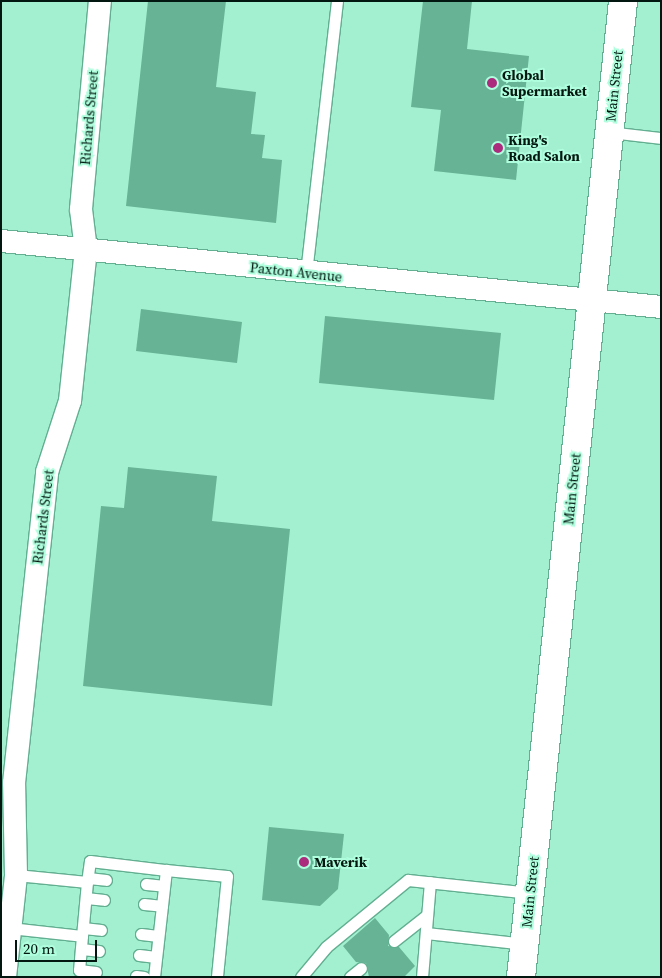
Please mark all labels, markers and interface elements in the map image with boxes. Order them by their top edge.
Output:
street label: Main Street [602,50,626,122]
place label: Global Supermarket [502,67,587,100]
street label: Richards Street [77,70,101,166]
marker: Global Supermarket [486,77,498,89]
place label: King's Road Salon [508,132,580,164]
marker: King's Road Salon [492,142,504,154]
street label: Paxton Avenue [249,259,343,285]
street label: Main Street [560,453,584,525]
street label: Richards Street [29,469,57,565]
place label: Maverik [314,854,367,870]
marker: Maverik [298,856,310,868]
street label: Main Street [518,856,542,928]
scale bar [18,930,100,962]
text: 20 m [23,938,55,959]

